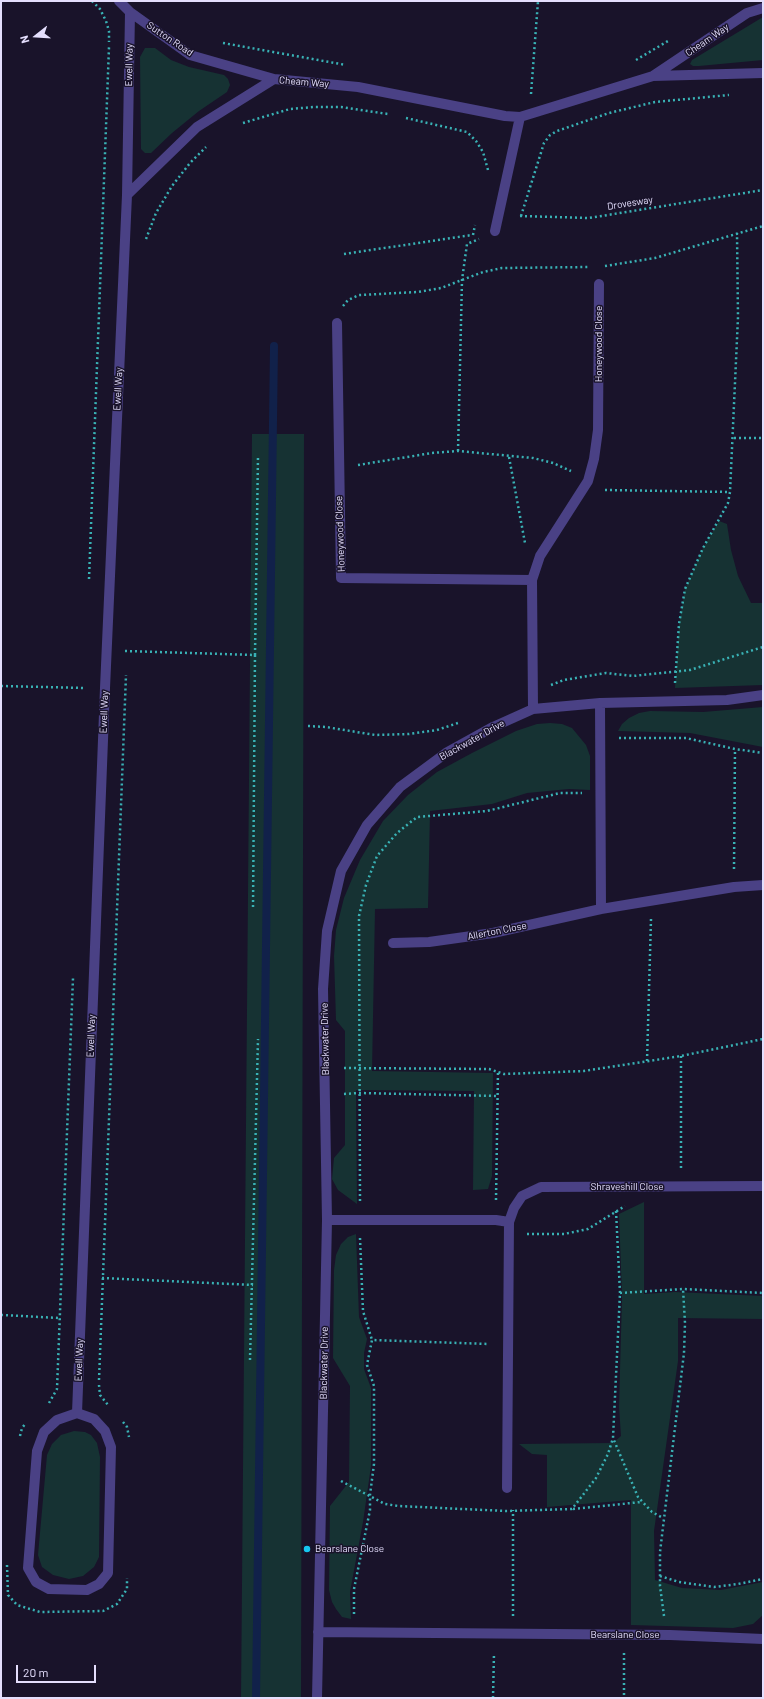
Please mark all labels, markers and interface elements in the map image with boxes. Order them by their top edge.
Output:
north arrow [16,16,56,56]
street label: Sutton Road [145,19,195,59]
street label: Cheam Way [683,21,731,59]
text: N [17,34,31,45]
street label: Ewell Way [123,43,135,87]
street label: Cheam Way [279,74,329,90]
street label: Drovesway [606,193,654,213]
street label: Honeywood Close [593,306,605,382]
street label: Ewell Way [111,367,125,411]
street label: Honeywood Close [333,496,347,572]
street label: Ewell Way [97,690,111,734]
street label: Blackwater Drive [437,717,507,763]
street label: Allerton Close [466,919,528,943]
street label: Blackwater Drive [318,1003,332,1075]
street label: Ewell Way [84,1014,98,1058]
street label: Shraveshill Close [590,1181,664,1193]
street label: Blackwater Drive [317,1327,331,1399]
street label: Ewell Way [72,1338,86,1382]
place label: Bearslane Close [315,1543,384,1555]
marker: Bearslane Close [302,1544,312,1554]
street label: Bearslane Close [590,1629,660,1641]
scale bar [18,1657,98,1683]
text: 20 m [23,1665,49,1679]

